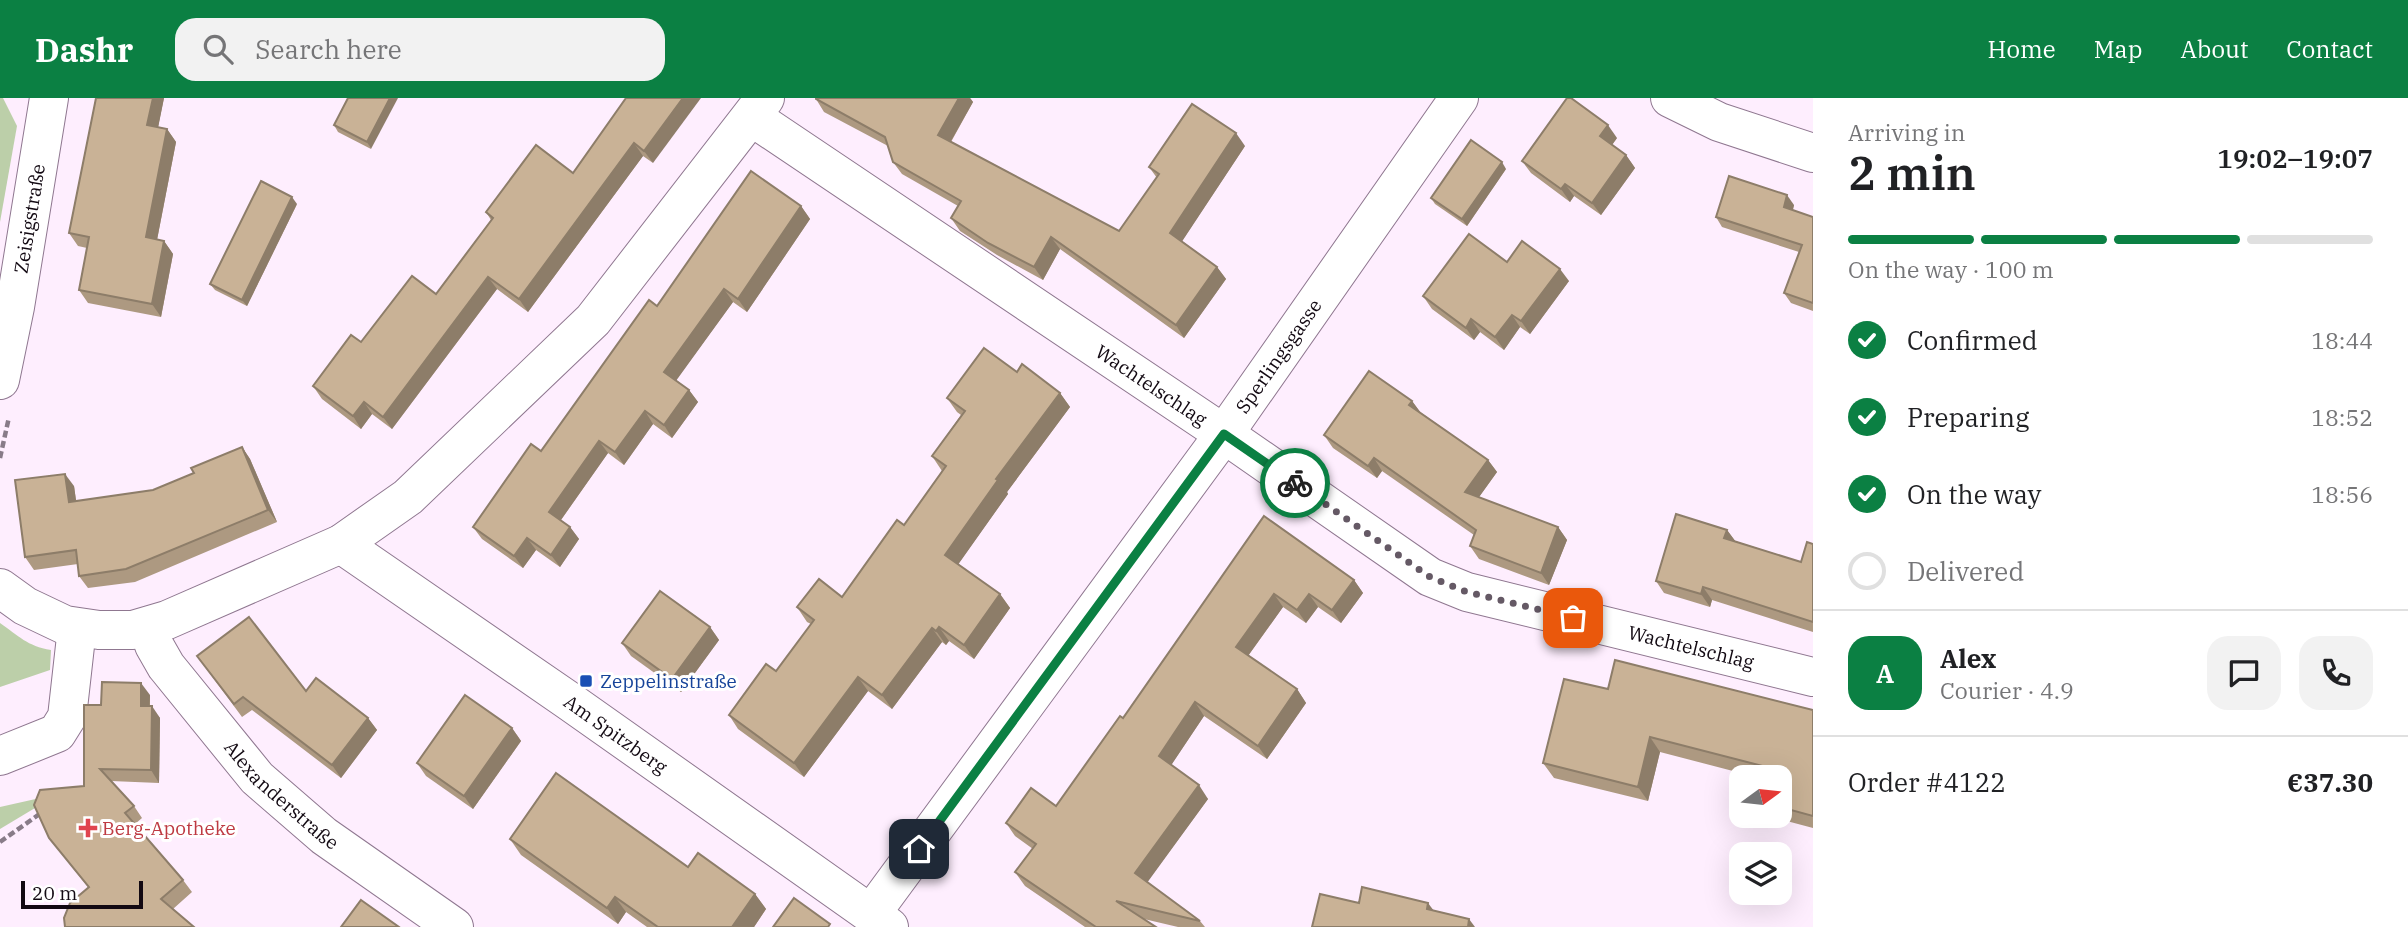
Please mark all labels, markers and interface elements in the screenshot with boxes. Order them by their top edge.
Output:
search box [175,18,665,81]
text: Dashr [35,28,133,71]
icon: search [199,30,237,68]
text: Search here [255,32,402,66]
text: Home [1988,33,2056,65]
text: Map [2094,33,2142,65]
text: About [2180,33,2248,65]
text: Contact [2286,33,2373,65]
text: Arriving in [1848,117,1965,147]
text: 19:02–19:07 [2217,141,2373,175]
text: 2 min [1848,143,1976,203]
street label: Zeisigstraße [9,162,50,275]
text: On the way · 100 m [1848,254,2054,284]
street label: Sperlingsgasse [1230,294,1327,418]
icon: check [1848,321,1886,359]
text: Confirmed [1907,323,2038,357]
text: 18:44 [2311,325,2373,355]
street label: Wachtelschlag [1091,339,1212,432]
icon: check [1848,398,1886,436]
text: Preparing [1907,400,2029,434]
text: 18:52 [2311,402,2373,432]
courier [1260,448,1330,518]
icon: bike [1276,464,1314,502]
icon: check [1848,475,1886,513]
text: On the way [1907,477,2041,511]
text: 18:56 [2311,479,2373,509]
text: Delivered [1907,554,2024,588]
pin [1543,588,1603,648]
icon: bag [1554,599,1592,637]
street label: Wachtelschlag [1625,620,1757,674]
button: chat [2207,636,2281,710]
button: phone [2299,636,2373,710]
text: Alex [1940,641,1996,675]
text: A [1876,656,1894,690]
place label: Zeppelinstraße [600,669,737,693]
marker: Zeppelinstraße [578,673,594,689]
text: Courier · 4.9 [1940,675,2074,705]
street label: Am Spitzberg [559,689,673,779]
street label: Alexanderstraße [219,736,343,855]
north arrow [1729,765,1792,828]
map controls [1729,765,1792,905]
text: Order #4122 [1848,765,2006,799]
text: €37.30 [2287,765,2373,799]
place label: Berg-Apotheke [102,816,236,840]
pin [889,819,949,879]
marker: Berg-Apotheke [80,820,96,836]
icon: home [900,830,938,868]
button: layers [1729,842,1792,905]
scale bar [21,878,144,910]
text: 20 m [32,881,77,905]

